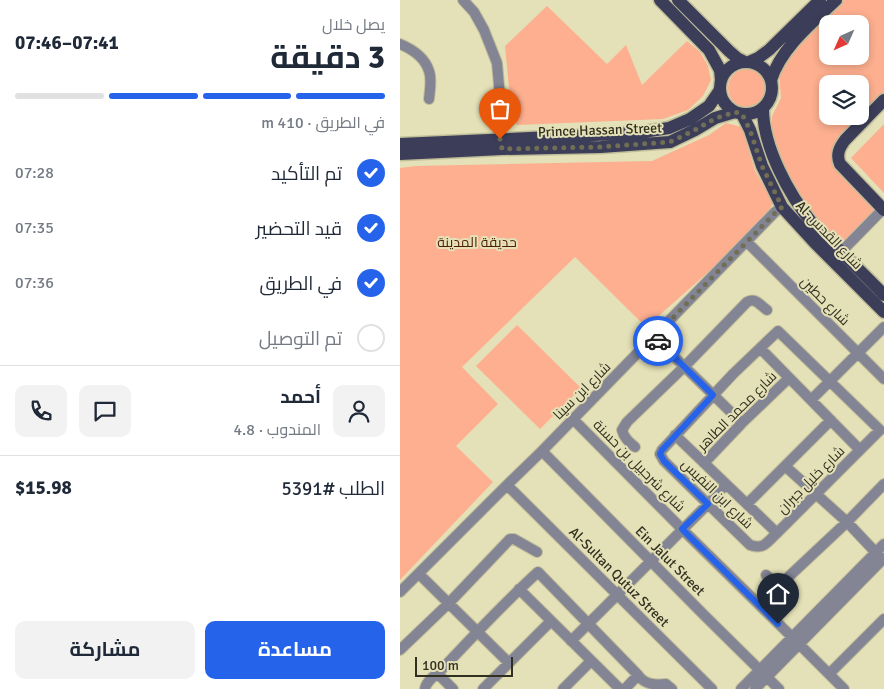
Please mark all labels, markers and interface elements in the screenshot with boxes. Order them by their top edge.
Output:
text: يصل خلال [322,15,385,35]
north arrow [819,15,869,65]
map controls [819,15,869,125]
text: 07:41–07:46 [15,31,119,55]
text: 3 دقيقة [270,38,385,77]
button: layers [819,75,869,125]
pin [479,88,521,139]
icon: bag [486,95,514,123]
text: في الطريق · 410 m [261,113,385,133]
street label: Prince Hassan Street [538,119,662,141]
icon: check [357,159,385,187]
text: تم التأكيد [271,162,342,186]
text: 07:28 [15,163,54,183]
street label: Al-شارع القدس [792,197,866,273]
icon: check [357,214,385,242]
text: قيد التحضير [256,217,342,241]
text: 07:35 [15,218,54,238]
park label: حديقة المدينة [437,234,517,251]
icon: check [357,269,385,297]
text: في الطريق [259,272,342,296]
text: 07:36 [15,273,54,293]
street label: شارع حطين [797,273,853,329]
courier [633,316,683,366]
text: تم التوصيل [259,327,342,351]
icon: car [644,327,672,355]
street label: شارع ابن سينا [550,359,614,423]
street label: شارع محمد الطاهر [693,368,780,455]
button: phone [15,385,67,437]
button: chat [79,385,131,437]
text: أحمد [280,385,321,409]
button: person [333,385,385,437]
street label: شارع شرحبيل بن حسنة [589,416,689,516]
text: المندوب · 4.8 [233,420,321,440]
street label: شارع خليل جبران [774,443,848,517]
street label: شارع ابن النفيس [678,456,756,532]
text: $15.98 [15,476,72,500]
text: الطلب #5391 [282,477,385,501]
street label: Al-Sultan Qutuz Street [565,523,673,631]
street label: Ein Jalut Street [632,523,708,599]
pin [757,573,799,624]
icon: home [764,580,792,608]
button: مشاركة [15,621,195,679]
button: مساعدة [205,621,385,679]
scale bar [415,654,512,677]
text: 100 m [422,657,459,674]

